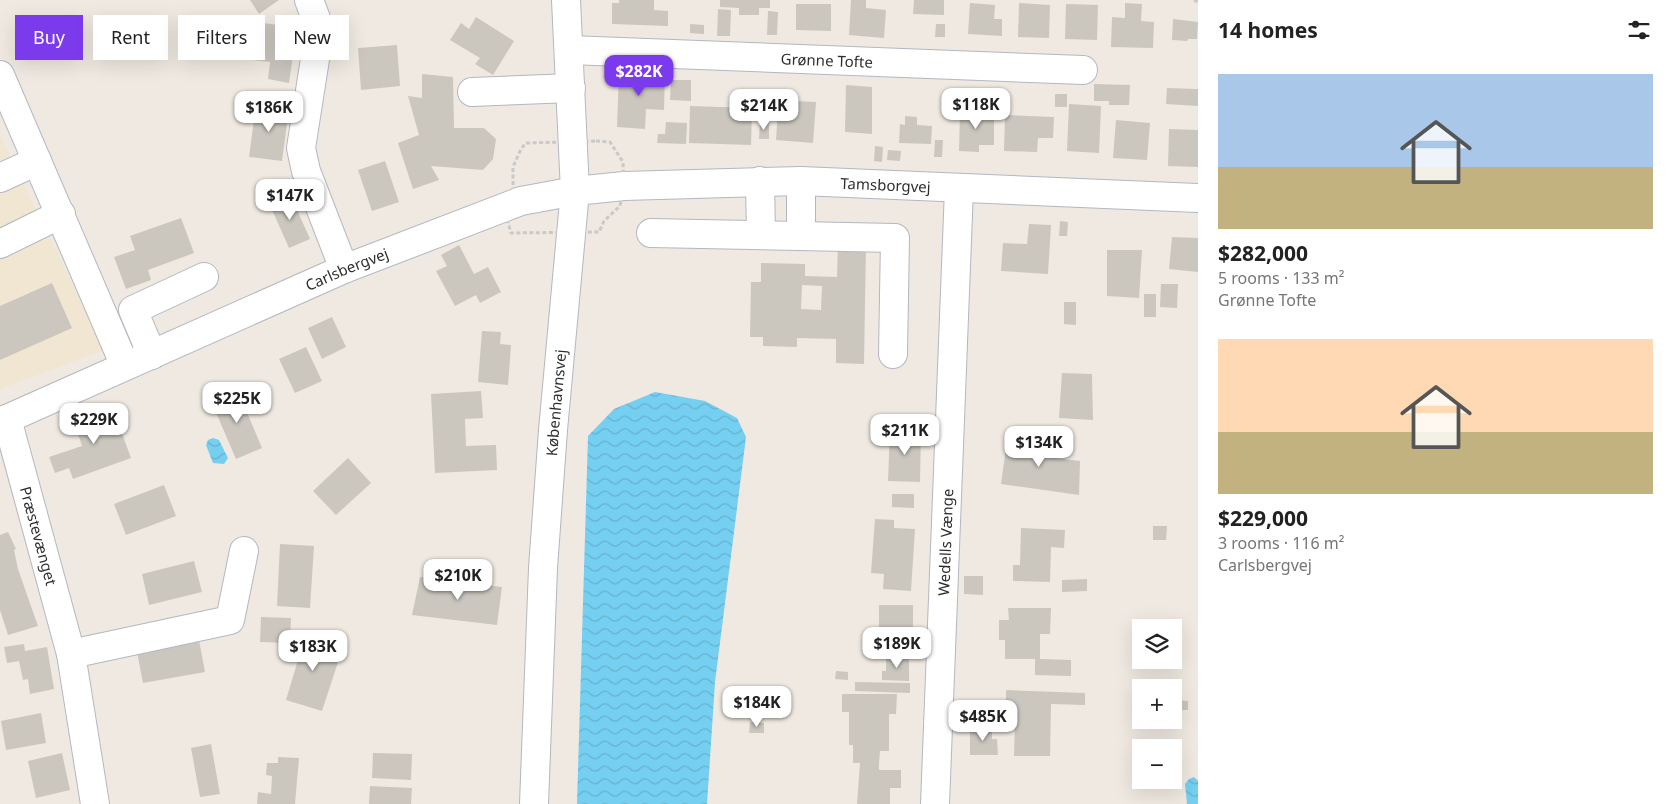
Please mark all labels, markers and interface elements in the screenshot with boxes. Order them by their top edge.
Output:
chip: Buy [15,15,83,60]
chip: Rent [93,15,168,60]
chip: Filters [178,15,265,60]
chip: New [275,15,349,60]
text: 14 homes [1218,16,1318,44]
icon: filters [1625,16,1653,44]
street label: Grønne Tofte [780,48,873,72]
pin: $282K [604,54,674,97]
text: $282K [615,60,663,82]
pin: $214K [729,88,799,131]
pin: $118K [941,88,1011,130]
pin: $186K [234,90,304,133]
text: $118K [952,93,1000,115]
text: $214K [740,94,788,116]
text: $186K [245,96,293,118]
icon: home [1391,107,1481,197]
street label: Tamsborgvej [840,173,931,197]
pin: $147K [255,178,325,221]
text: $147K [266,184,314,206]
text: $282,000 [1218,239,1308,267]
street label: Carlsbergvej [302,243,391,295]
text: 5 rooms · 133 m² [1218,267,1344,289]
text: Grønne Tofte [1218,289,1316,311]
street label: Københavnsvej [541,348,570,457]
icon: home [1391,372,1481,462]
pin: $225K [202,382,272,424]
text: $225K [213,387,261,409]
pin: $229K [59,402,129,445]
text: $229K [70,408,118,430]
pin: $211K [870,414,940,456]
text: $211K [881,419,929,441]
pin: $134K [1004,426,1074,468]
text: $134K [1015,431,1063,453]
street label: Præstevænget [16,484,62,588]
street label: Wedells Vænge [933,488,957,596]
text: $229,000 [1218,504,1308,532]
text: 3 rooms · 116 m² [1218,532,1344,554]
text: Carlsbergvej [1218,554,1312,576]
pin: $210K [423,558,493,601]
text: $210K [434,564,482,586]
map controls [1132,619,1182,789]
button: layers [1132,619,1182,669]
pin: $189K [862,626,932,669]
pin: $183K [278,630,348,672]
text: $189K [873,632,921,654]
text: $183K [289,635,337,657]
button: + [1132,679,1182,729]
pin: $184K [722,686,792,728]
text: $184K [733,691,781,713]
pin: $485K [948,700,1018,742]
text: $485K [959,705,1007,727]
button: − [1132,739,1182,789]

